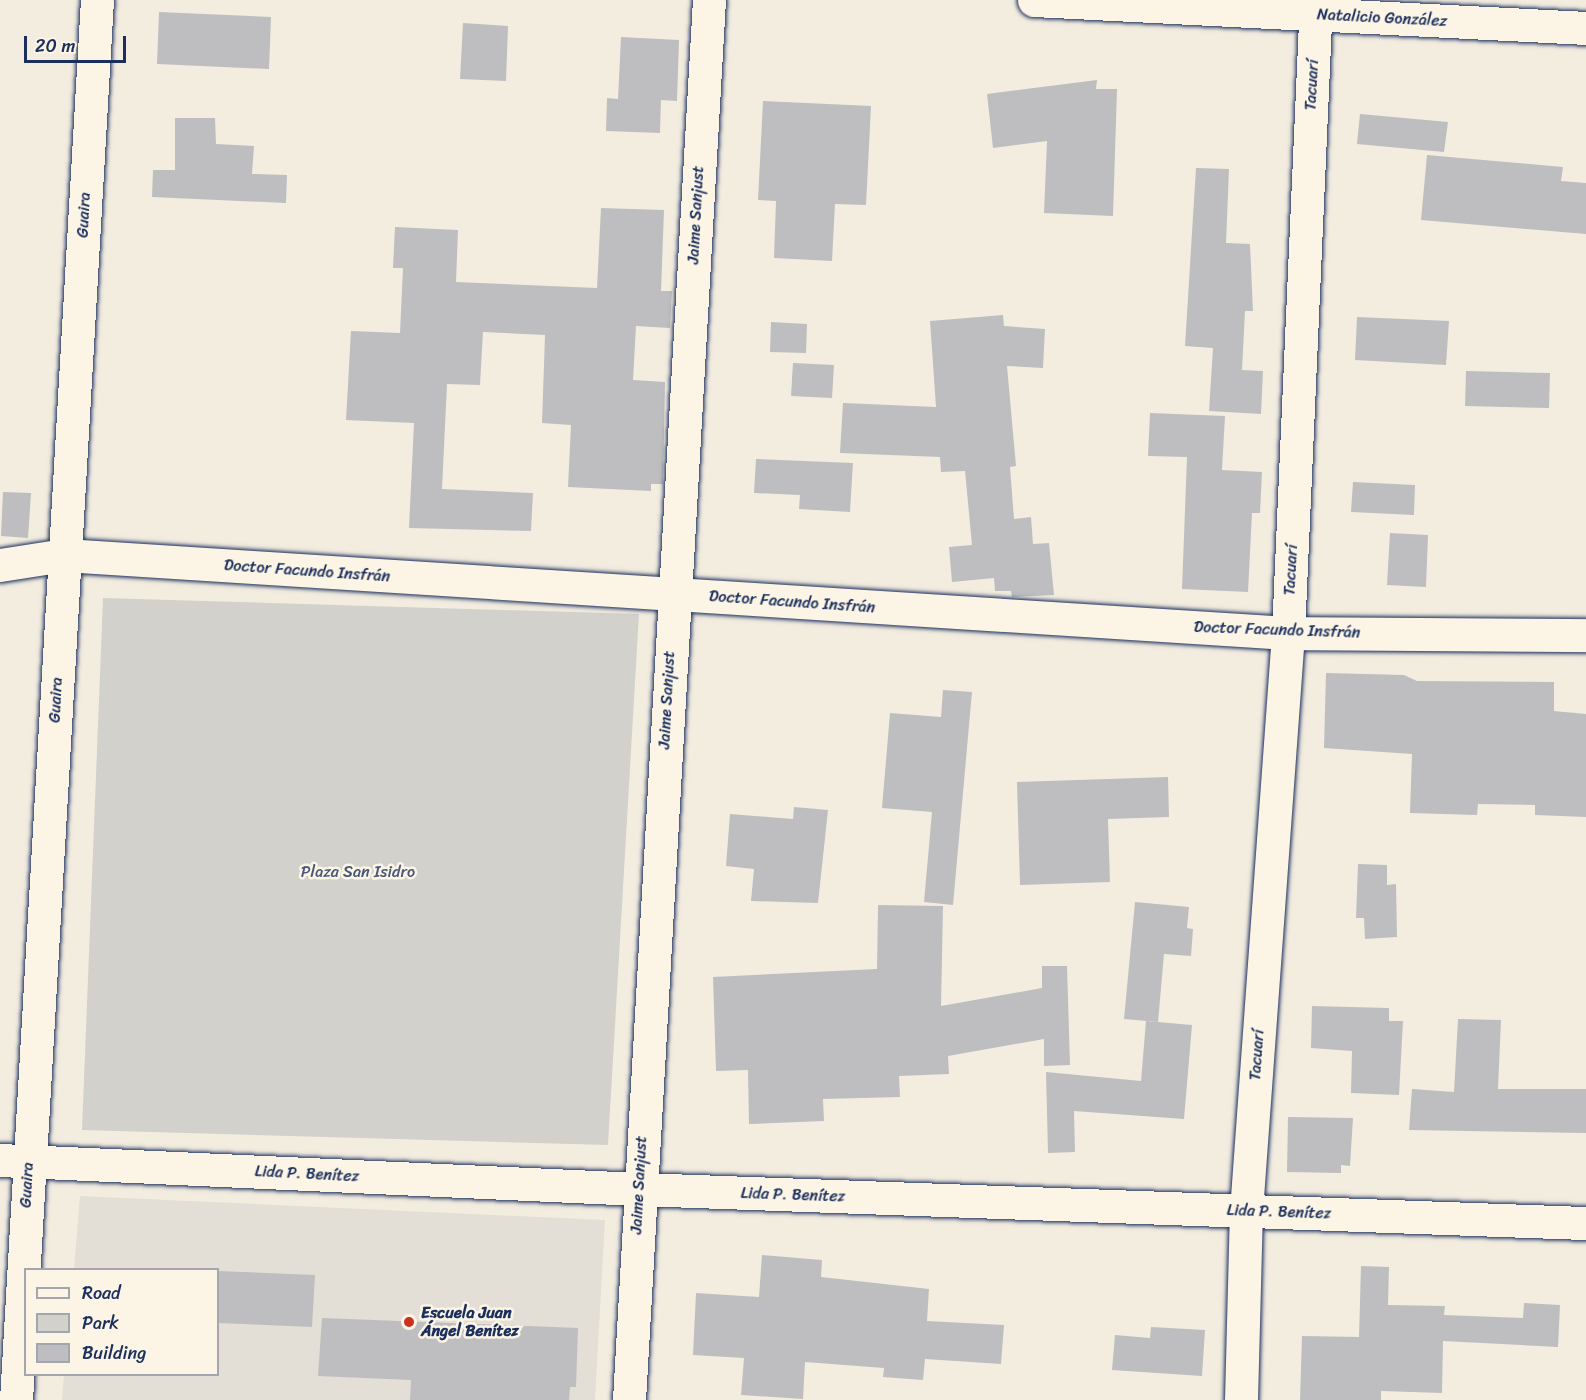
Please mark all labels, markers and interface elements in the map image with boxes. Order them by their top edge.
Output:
street label: Natalicio González [1316,5,1448,31]
scale bar [27,24,129,62]
text: 20 m [35,30,75,62]
street label: Tacuarí [1301,59,1323,111]
street label: Jaime Sanjust [684,165,708,265]
street label: Guaira [73,192,95,238]
street label: Tacuarí [1280,544,1302,596]
street label: Doctor Facundo Insfrán [223,556,391,586]
street label: Doctor Facundo Insfrán [708,587,876,617]
street label: Doctor Facundo Insfrán [1193,618,1361,642]
street label: Jaime Sanjust [655,650,679,750]
street label: Guaira [45,677,67,723]
park label: Plaza San Isidro [301,862,415,882]
street label: Tacuarí [1246,1029,1268,1081]
street label: Jaime Sanjust [627,1135,651,1235]
street label: Guaira [16,1162,38,1208]
street label: Lida P. Benítez [255,1162,359,1186]
street label: Lida P. Benítez [741,1184,845,1206]
street label: Lida P. Benítez [1227,1201,1331,1223]
legend [24,1268,219,1376]
text: Road [82,1277,121,1309]
place label: Escuela Juan Ángel Benítez [421,1303,519,1341]
text: Park [82,1307,119,1339]
marker: Escuela Juan Ángel Benítez [402,1315,416,1329]
text: Building [82,1337,146,1369]

